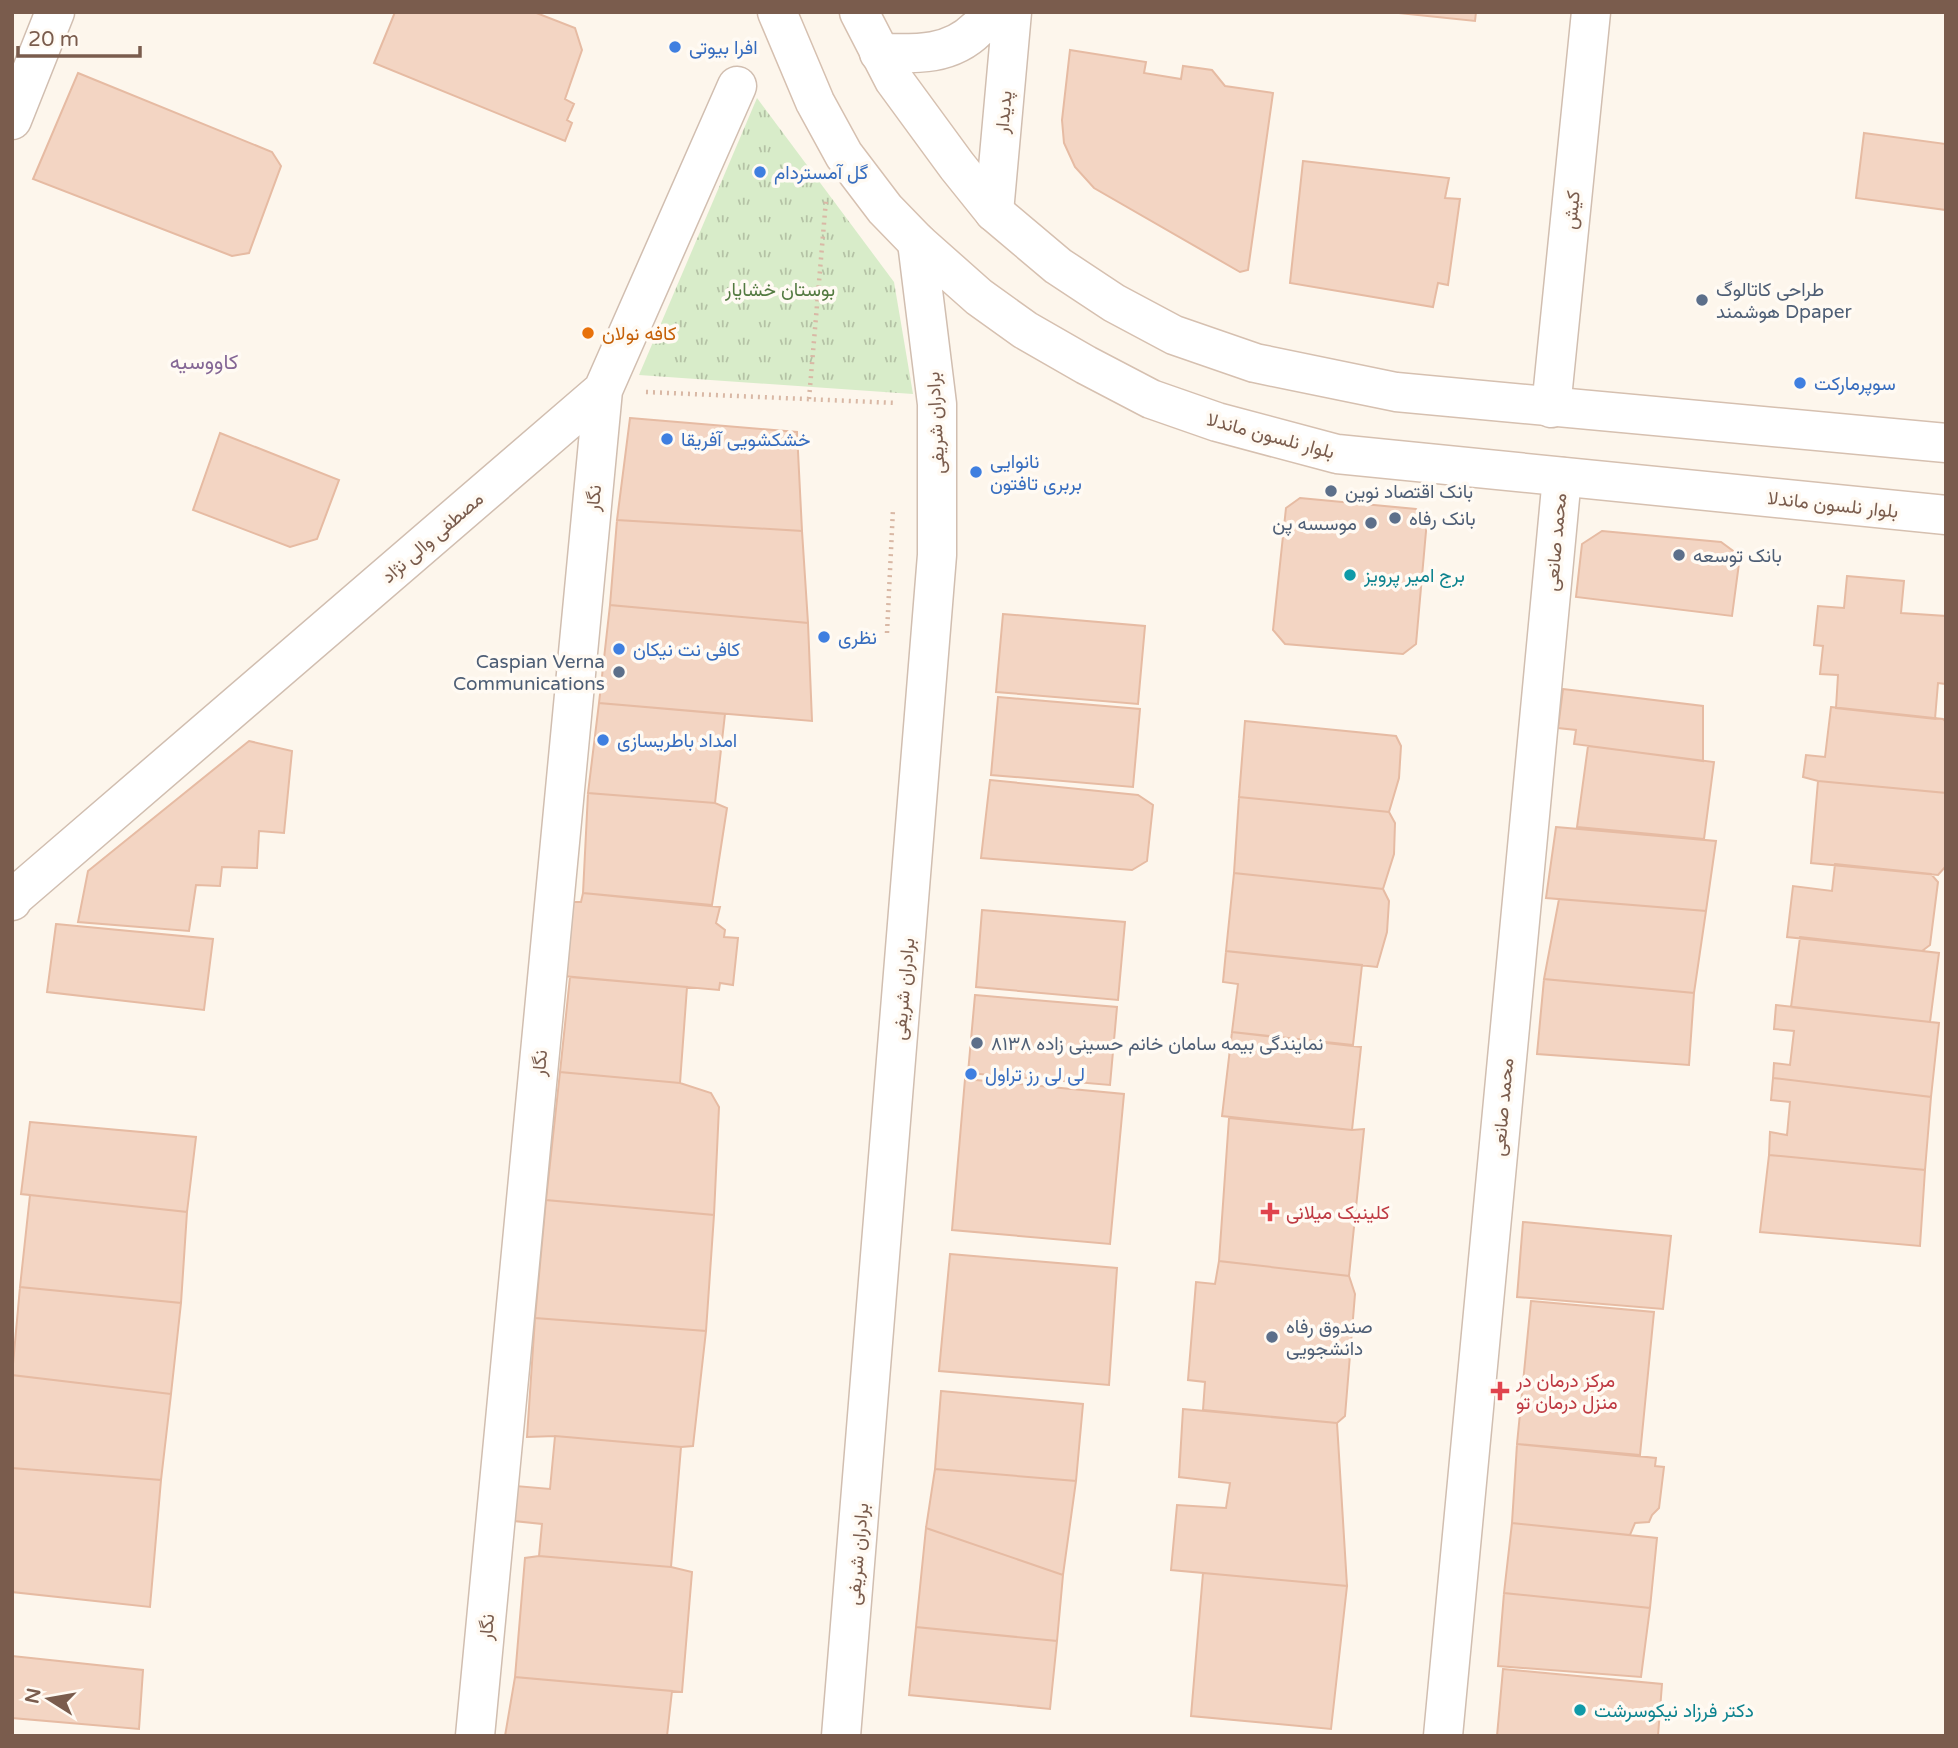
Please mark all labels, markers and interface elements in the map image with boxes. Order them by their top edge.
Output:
scale bar [18,14,140,58]
text: 20 m [28,27,79,52]
place label: افرا بيوتى [689,37,758,59]
marker: افرا بيوتى [667,39,683,55]
street label: پدیدار [991,90,1019,136]
place label: گل آمستردام [774,162,868,185]
marker: گل آمستردام [752,164,768,180]
street label: کیش [1559,190,1585,231]
park label: بوستان خشایار [724,279,835,301]
place label: طراحی کاتالوگ هوشمند Dpaper [1716,279,1852,323]
marker: طراحی کاتالوگ هوشمند Dpaper [1694,292,1710,308]
place label: کافه نولان [602,323,676,345]
marker: کافه نولان [580,325,596,341]
district label: کاووسیه [170,350,238,375]
street label: برادران شریفی [922,371,950,475]
place label: سوپرمارکت [1814,373,1896,397]
marker: سوپرمارکت [1792,375,1808,391]
street label: بلوار نلسون ماندلا [1205,408,1337,464]
place label: خشکشویی آفریقا [681,429,811,451]
marker: خشکشویی آفریقا [659,431,675,447]
place label: نانوایی بربری تافتون [990,451,1082,495]
marker: نانوایی بربری تافتون [968,464,984,480]
place label: بانک اقتصاد نوین [1345,481,1473,503]
marker: بانک اقتصاد نوین [1323,483,1339,499]
street label: نگار [582,484,606,513]
street label: بلوار نلسون ماندلا [1767,487,1899,523]
street label: مصطفی والی نژاد [377,488,488,588]
street label: محمد صانعی [1541,492,1571,592]
place label: بانک رفاه [1409,508,1476,530]
marker: بانک رفاه [1387,510,1403,526]
place label: موسسه پن [1272,513,1357,537]
marker: موسسه پن [1363,515,1379,531]
place label: بانک توسعه [1693,545,1782,567]
marker: بانک توسعه [1671,547,1687,563]
place label: برج امیر پرویز [1363,565,1465,589]
marker: برج امیر پرویز [1342,567,1358,583]
place label: نظری [838,627,877,649]
marker: نظری [816,629,832,645]
place label: کافی نت نیکان [633,639,740,661]
marker: کافی نت نیکان [611,641,627,657]
place label: Caspian Verna Communications [453,651,605,695]
marker: Caspian Verna Communications [611,664,627,680]
place label: امداد باطریسازی [617,730,737,752]
marker: امداد باطریسازی [595,732,611,748]
street label: برادران شریفی [889,937,919,1041]
place label: نمایندگی بیمه سامان خانم حسینی زاده ۸۱۳۸ [991,1033,1324,1056]
marker: نمایندگی بیمه سامان خانم حسینی زاده ۸۱۳۸ [969,1035,985,1051]
street label: نگار [528,1049,552,1078]
street label: محمد صانعی [1488,1057,1518,1157]
place label: لی لی رز تراول [985,1064,1085,1086]
marker: لی لی رز تراول [963,1066,979,1082]
marker: کلینیک میلانی [1260,1202,1280,1222]
place label: کلینیک میلانی [1286,1202,1390,1224]
place label: صندوق رفاه دانشجویی [1286,1316,1373,1360]
marker: صندوق رفاه دانشجویی [1264,1329,1280,1345]
place label: مرکز درمان در منزل درمان تو [1515,1370,1618,1414]
marker: مرکز درمان در منزل درمان تو [1490,1381,1510,1401]
street label: برادران شریفی [843,1502,873,1606]
street label: نگار [475,1613,499,1642]
north arrow [14,1664,84,1734]
text: N [21,1686,46,1706]
place label: دکتر فرزاد نیکوسرشت [1594,1700,1754,1722]
marker: دکتر فرزاد نیکوسرشت [1572,1702,1588,1718]

